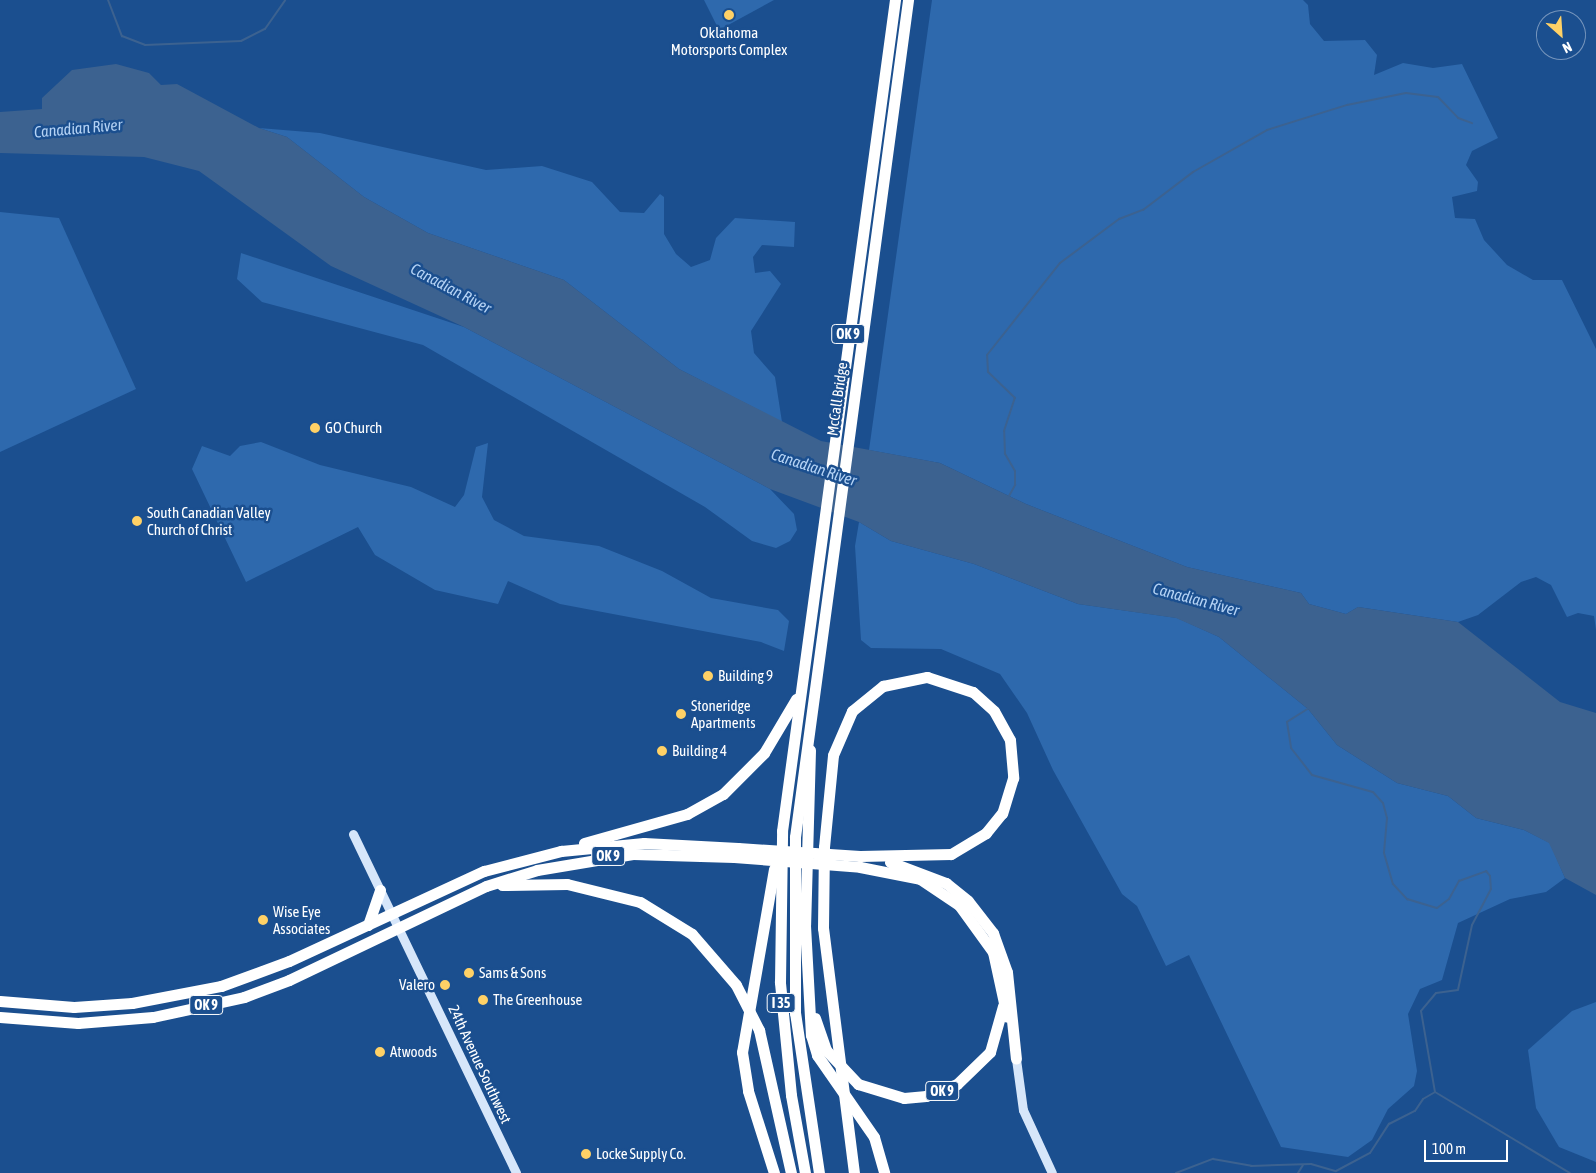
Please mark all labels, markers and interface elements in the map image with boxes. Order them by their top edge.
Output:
marker: Oklahoma Motorsports Complex [723,9,735,21]
north arrow [1536,10,1586,60]
place label: Oklahoma Motorsports Complex [671,23,787,58]
text: N [1560,39,1574,57]
water label: Canadian River [33,115,123,141]
water label: Canadian River [407,259,495,317]
road number: OK 9 [830,322,866,346]
street label: McCall Bridge [823,361,851,437]
place label: GO Church [325,419,382,437]
marker: GO Church [309,422,321,434]
water label: Canadian River [769,444,859,490]
place label: South Canadian Valley Church of Christ [147,503,271,538]
marker: South Canadian Valley Church of Christ [131,515,143,527]
water label: Canadian River [1151,578,1241,620]
place label: Building 9 [718,667,773,685]
marker: Building 9 [702,670,714,682]
place label: Stoneridge Apartments [691,696,756,731]
marker: Stoneridge Apartments [675,708,687,720]
place label: Building 4 [672,742,727,760]
marker: Building 4 [656,745,668,757]
road number: OK 9 [590,844,626,868]
place label: Wise Eye Associates [273,902,330,937]
marker: Wise Eye Associates [257,914,269,926]
place label: Sams & Sons [479,964,546,982]
marker: Sams & Sons [463,967,475,979]
place label: Valero [399,976,435,994]
marker: Valero [439,979,451,991]
place label: The Greenhouse [493,991,582,1009]
road number: I 35 [766,991,796,1014]
road number: OK 9 [188,994,224,1016]
marker: The Greenhouse [477,994,489,1006]
street label: 24th Avenue Southwest [445,1002,515,1126]
place label: Atwoods [390,1043,437,1061]
marker: Atwoods [374,1046,386,1058]
road number: OK 9 [924,1080,960,1102]
scale bar [1426,1130,1510,1162]
text: 100 m [1432,1140,1466,1157]
place label: Locke Supply Co. [596,1145,686,1163]
marker: Locke Supply Co. [580,1148,592,1160]

